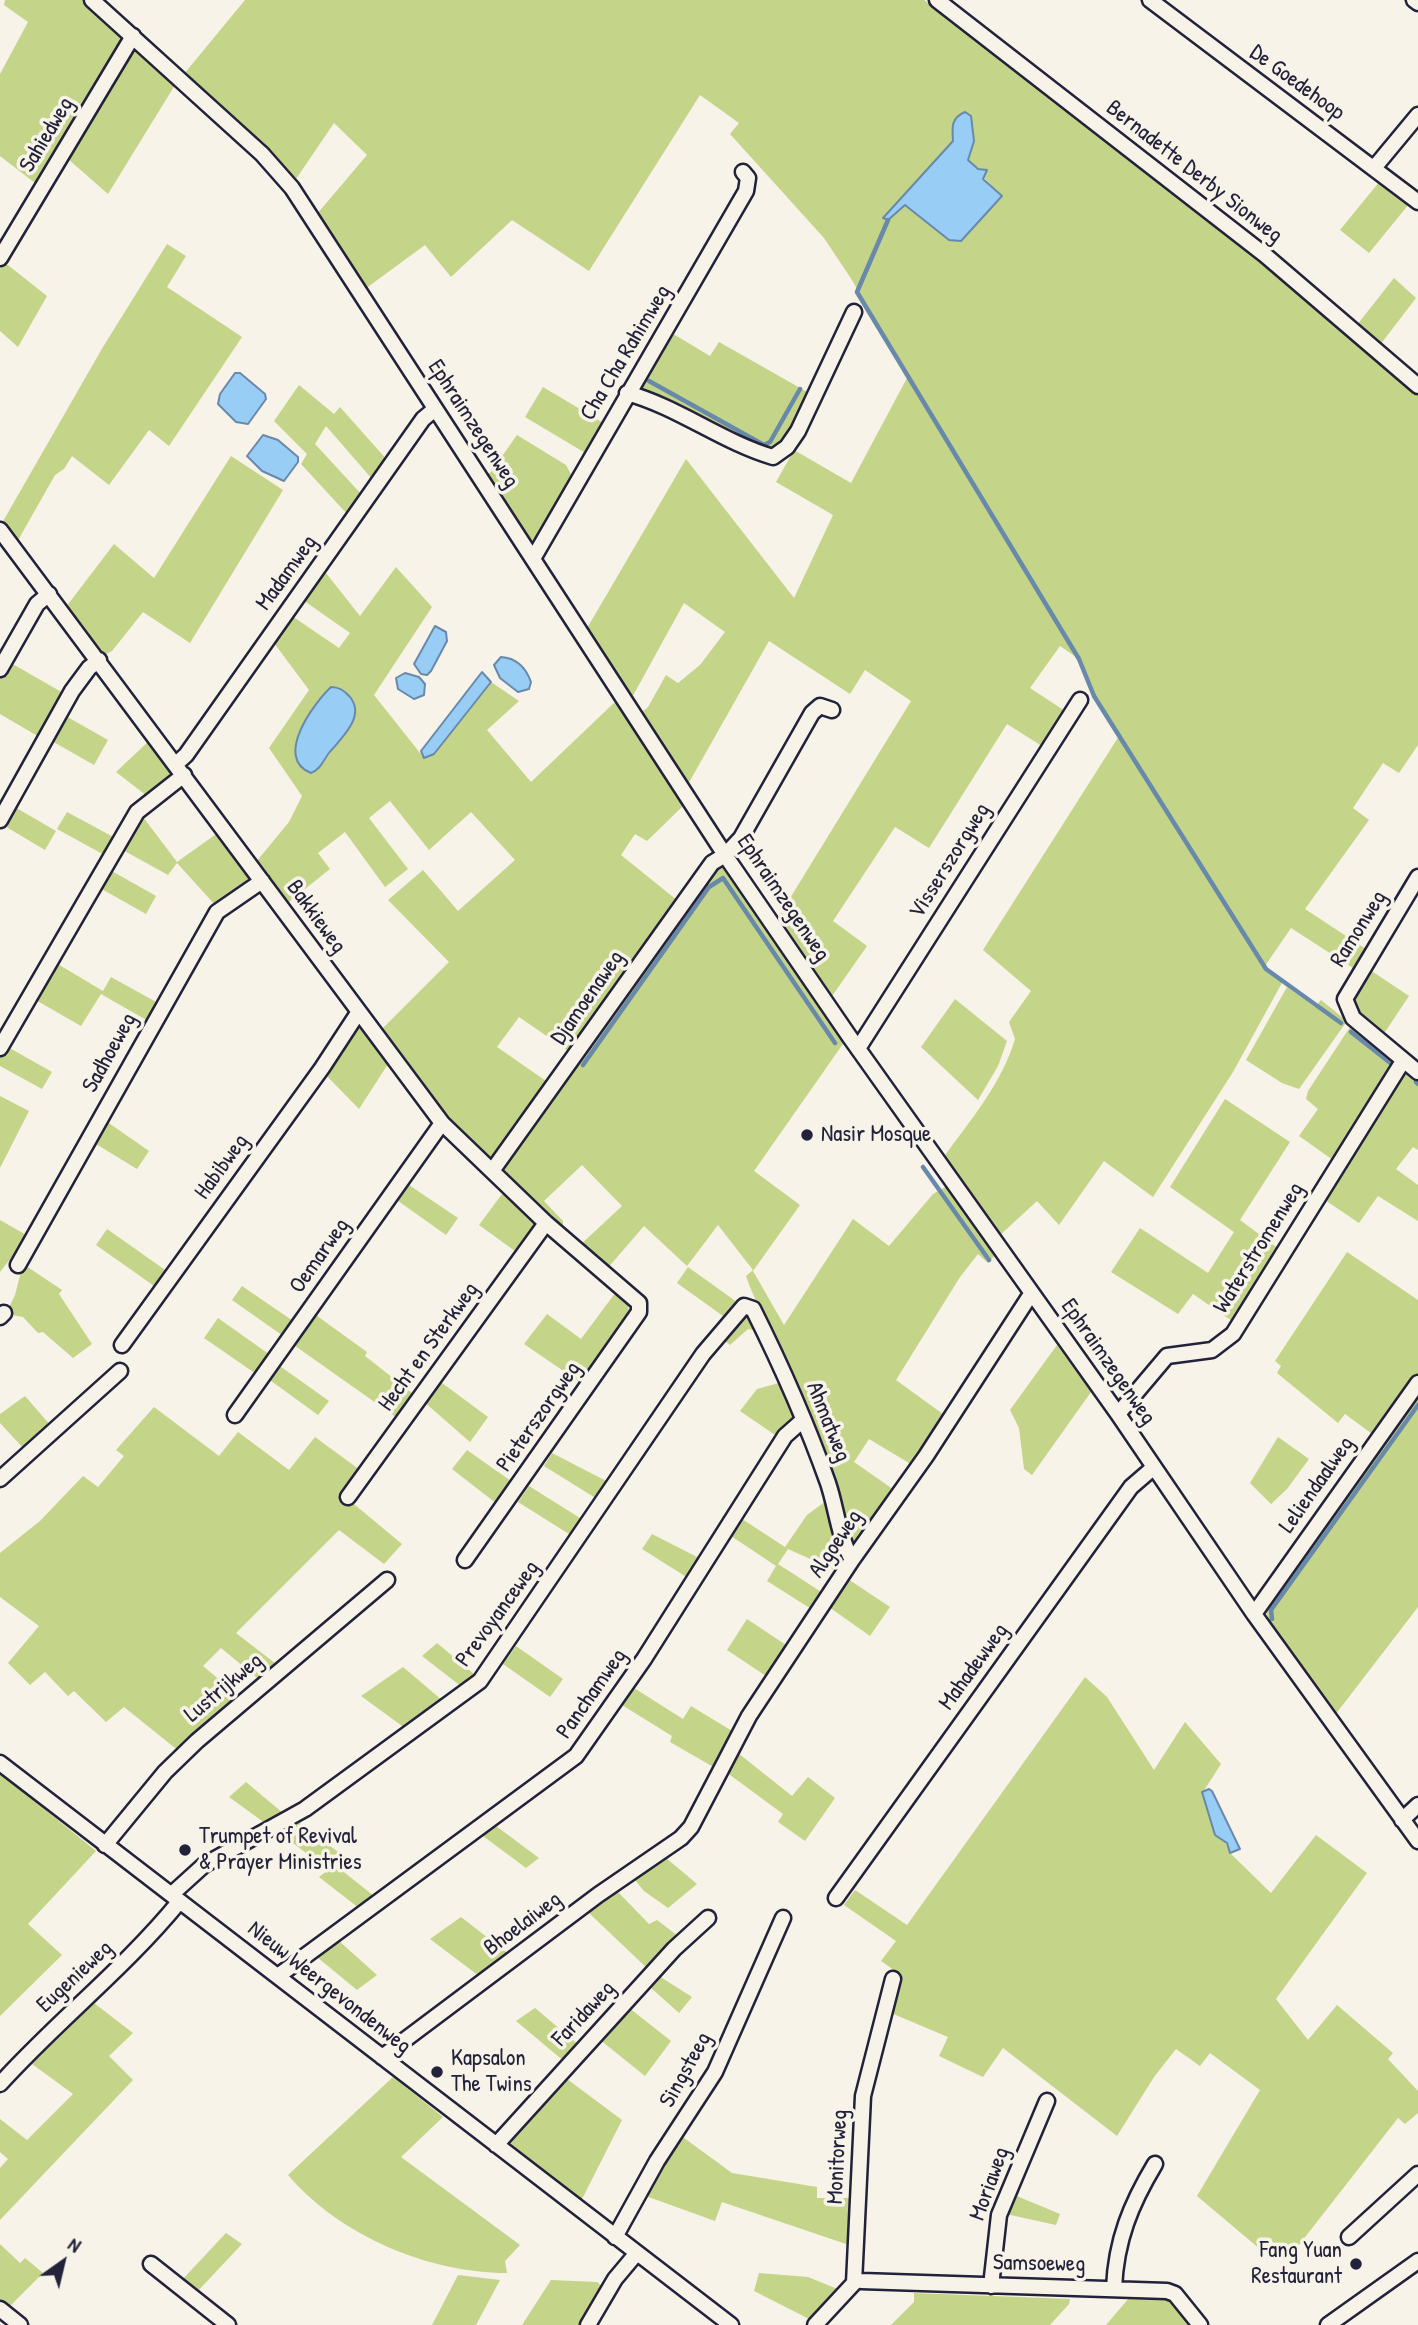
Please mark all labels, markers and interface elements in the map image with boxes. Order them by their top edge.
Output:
street label: De Goedehoop [1244,39,1350,127]
street label: Sahiedweg [14,93,80,177]
street label: Bernadette Derby Sionweg [1100,95,1288,249]
street label: Cha Cha Rahimweg [575,280,677,426]
street label: Ephraimzegenweg [421,355,525,493]
street label: Madamweg [250,530,324,616]
street label: Visserszorgweg [904,798,996,924]
street label: Ephraimzegenweg [730,829,836,967]
street label: Bakkieweg [280,875,352,959]
street label: Ramonweg [1325,886,1393,972]
street label: Djamoenaweg [545,945,631,1051]
street label: Sadhoeweg [77,1008,143,1098]
place label: Nasir Mosque [821,1121,931,1149]
marker: Nasir Mosque [799,1127,815,1143]
street label: Habibweg [189,1129,255,1205]
street label: Waterstromenweg [1208,1177,1310,1319]
street label: Oemarweg [284,1213,356,1299]
street label: Hecht en Sterkweg [373,1277,485,1417]
street label: Ephraimzegenweg [1054,1294,1162,1430]
street label: Pieterszorgweg [491,1357,587,1477]
street label: Ahmatweg [800,1378,856,1466]
street label: Leliendaalweg [1274,1431,1360,1539]
street label: Algoeweg [803,1505,869,1583]
street label: Prevoyanceweg [450,1555,546,1673]
street label: Mahadewweg [933,1618,1015,1716]
street label: Panchamweg [551,1644,633,1744]
street label: Lustrijkweg [179,1647,269,1729]
place label: Trumpet of Revival & Prayer Ministries [199,1823,362,1877]
marker: Trumpet of Revival & Prayer Ministries [177,1842,193,1858]
street label: Bhoelaiweg [479,1886,567,1962]
street label: Nieuw Weergevondenweg [242,1916,416,2060]
street label: Eugenieweg [31,1935,119,2019]
street label: Faridaweg [547,1975,621,2053]
street label: Singsteeg [654,2028,718,2112]
place label: Kapsalon The Twins [451,2045,532,2099]
marker: Kapsalon The Twins [429,2064,445,2080]
street label: Monitorweg [822,2109,854,2205]
street label: Moriaweg [964,2144,1016,2224]
north arrow [28,2227,98,2297]
text: N [63,2231,86,2258]
place label: Fang Yuan Restaurant [1251,2237,1342,2291]
street label: Samsoeweg [993,2249,1085,2279]
marker: Fang Yuan Restaurant [1348,2256,1364,2272]

